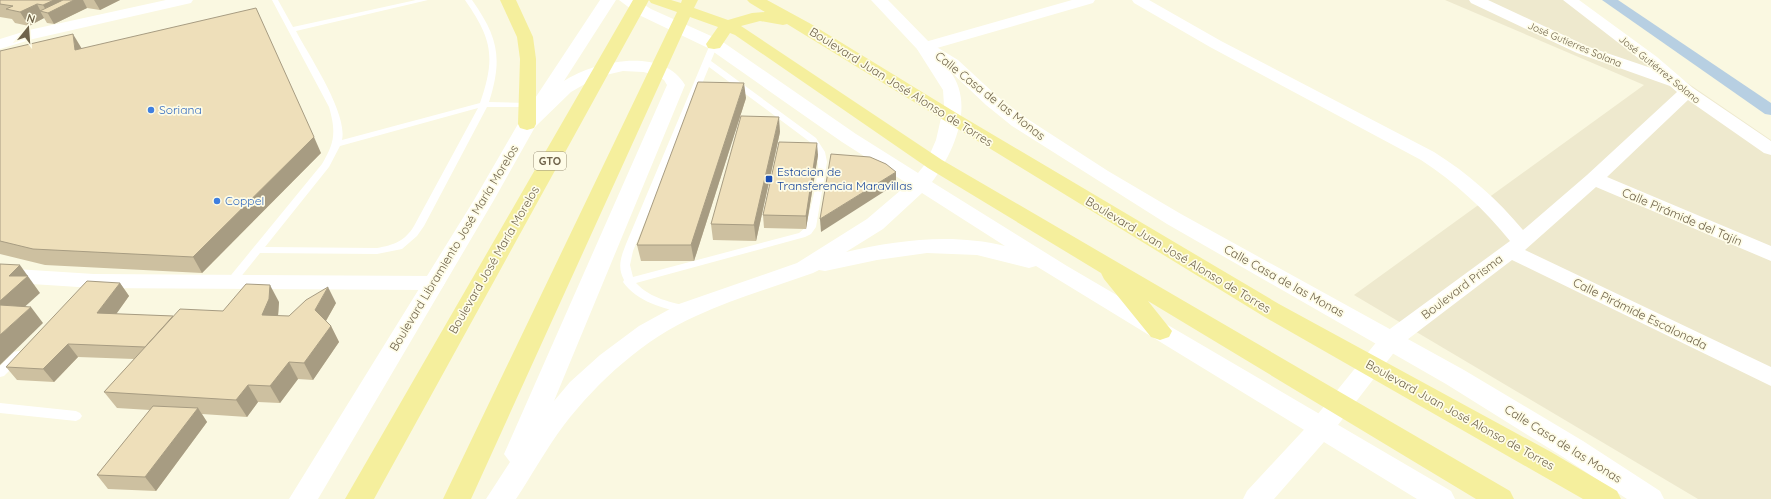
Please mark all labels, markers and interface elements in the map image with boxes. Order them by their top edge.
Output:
north arrow [8,8,48,48]
text: N [25,11,37,26]
street label: José Gutierres Solana [1526,19,1624,70]
street label: Boulevard Juan José Alonso de Torres [807,24,996,150]
street label: José Gutiérrez Solano [1616,33,1703,106]
street label: Calle Casa de las Monas [932,48,1048,143]
place label: Soriana [159,102,202,117]
marker: Soriana [146,105,156,115]
street label: Boulevard Libramiento José María Morelos [386,142,521,354]
road number: GTO [534,152,566,170]
place label: Estacion de Transferencia Maravillas [777,164,912,193]
marker: Estacion de Transferencia Maravillas [764,174,774,184]
street label: Boulevard José María Morelos [445,183,542,336]
street label: Calle Pirámide del Tajín [1620,184,1745,249]
place label: Coppel [225,193,264,208]
street label: Boulevard Juan José Alonso de Torres [1083,193,1274,316]
marker: Coppel [212,196,222,206]
street label: Calle Casa de las Monas [1221,241,1347,320]
street label: Boulevard Prisma [1418,251,1505,322]
street label: Calle Pirámide Escalonada [1571,274,1710,353]
street label: Boulevard Juan José Alonso de Torres [1363,356,1557,473]
street label: Calle Casa de las Monas [1502,401,1625,486]

